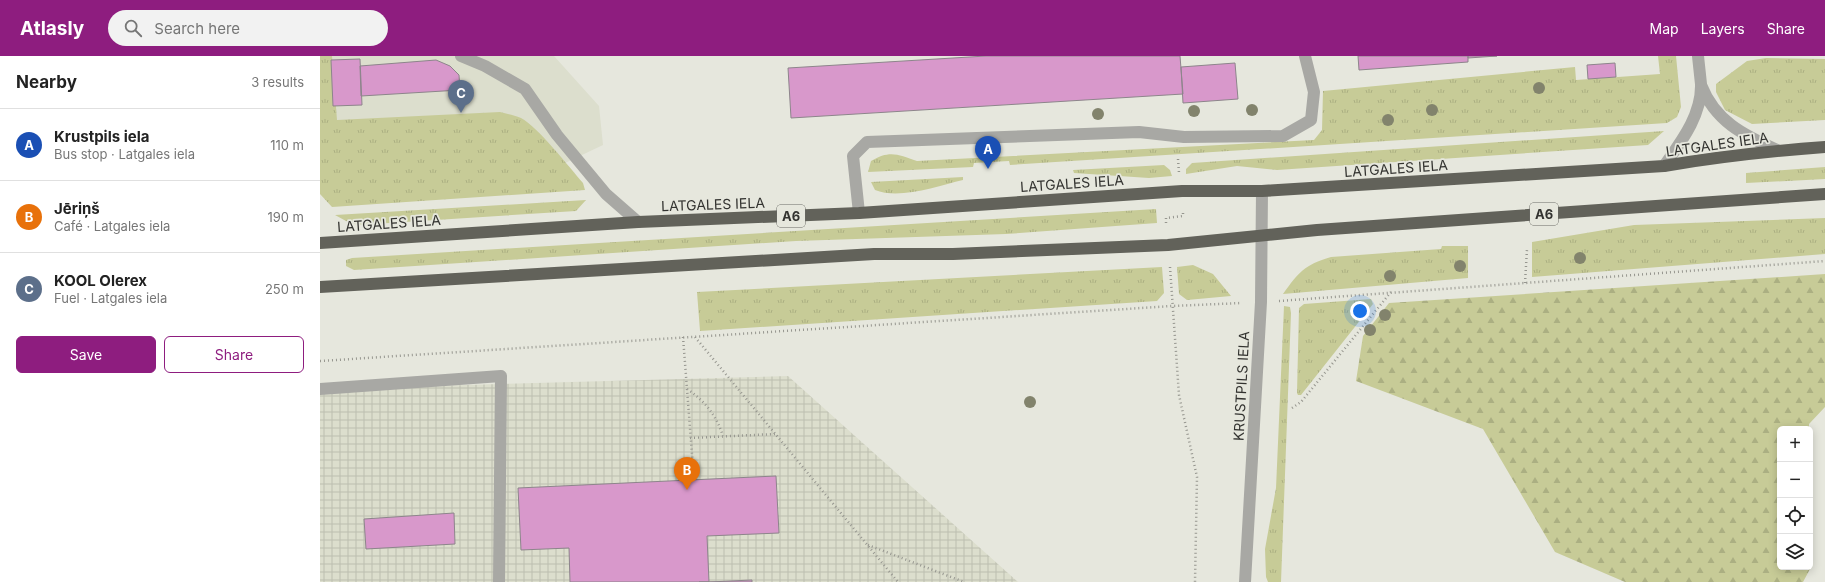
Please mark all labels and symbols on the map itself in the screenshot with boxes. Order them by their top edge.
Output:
pin: C [448,80,474,113]
street label: LATGALES IELA [1664,128,1770,160]
pin: A [975,136,1001,169]
street label: LATGALES IELA [1344,156,1449,180]
street label: LATGALES IELA [1020,171,1125,195]
street label: LATGALES IELA [661,194,766,214]
road number: A6 [1530,203,1558,225]
road number: A6 [777,205,805,227]
street label: LATGALES IELA [337,211,442,235]
your location [1350,301,1370,321]
street label: KRUSTPILS IELA [1230,330,1252,441]
pin: B [674,457,700,490]

